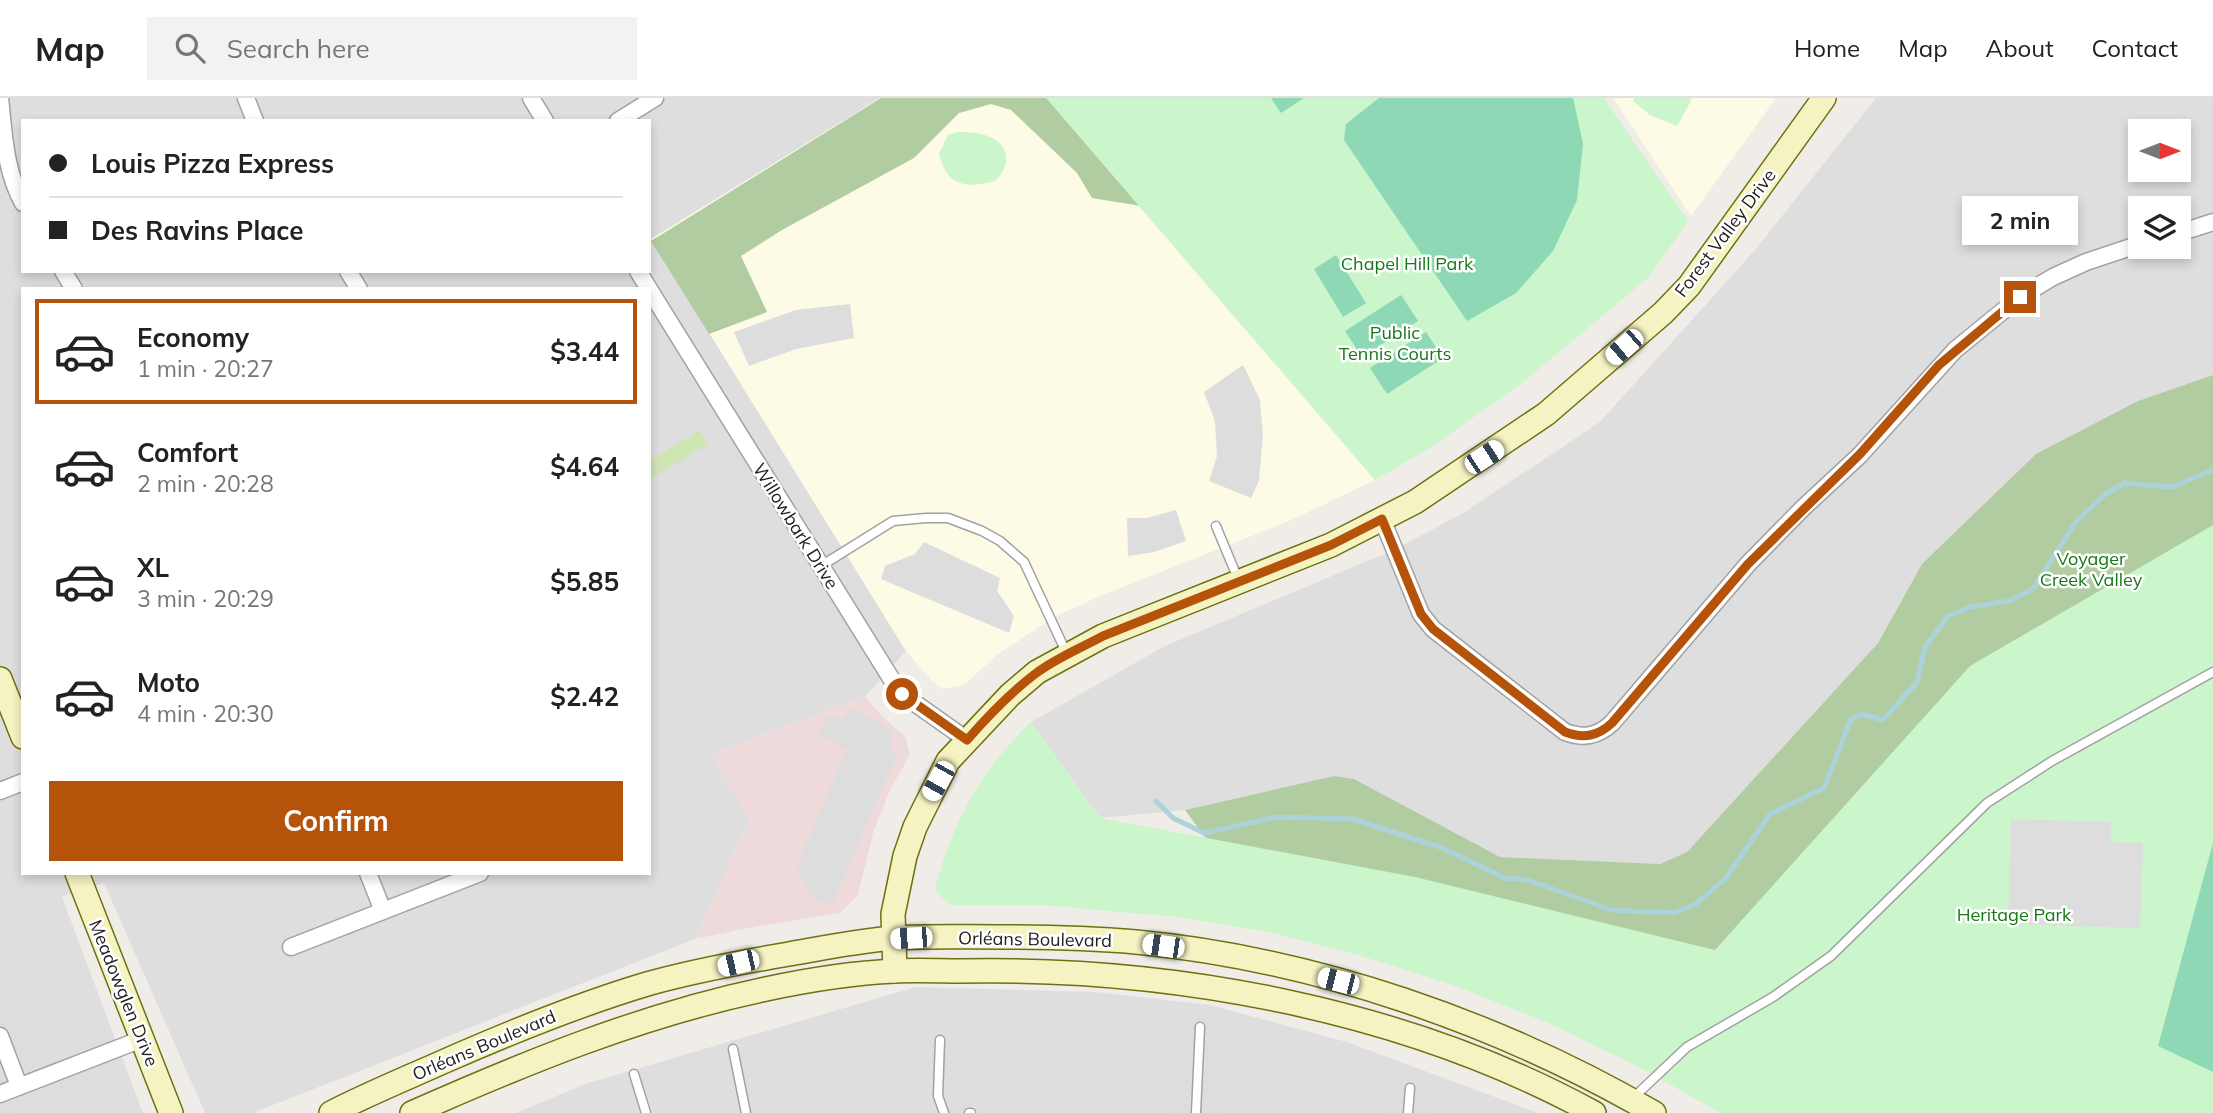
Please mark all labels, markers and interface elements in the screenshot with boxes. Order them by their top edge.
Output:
search box [147,17,637,80]
text: Map [35,28,105,69]
icon: search [171,29,209,67]
text: Search here [227,32,370,65]
text: Home [1794,33,1860,63]
text: Map [1898,33,1948,63]
text: About [1986,33,2054,63]
text: Contact [2092,33,2178,63]
north arrow [2128,119,2191,182]
map controls [2128,119,2191,259]
text: Louis Pizza Express [91,147,334,180]
street label: Forest Valley Drive [1669,164,1781,302]
callout: 2 min [1962,195,2078,244]
button: layers [2128,196,2191,259]
text: 2 min [1990,206,2050,235]
text: Des Ravins Place [91,214,303,247]
park label: Chapel Hill Park [1341,252,1474,275]
route end [2004,281,2036,313]
icon: car [53,320,116,383]
text: Economy [137,321,249,354]
park label: Public Tennis Courts [1339,321,1452,365]
car [1602,325,1647,369]
text: $3.44 [550,335,619,368]
text: 1 min · 20:27 [137,354,274,383]
icon: car [53,435,116,498]
text: Comfort [137,436,238,469]
car [1461,437,1508,477]
text: $4.64 [550,450,619,483]
street label: Willowbark Drive [748,459,844,593]
text: 2 min · 20:28 [137,469,274,498]
park label: Voyager Creek Valley [2040,547,2143,591]
icon: car [53,550,116,613]
text: XL [137,551,169,584]
text: $5.85 [550,565,619,598]
text: 3 min · 20:29 [137,584,274,613]
icon: car [53,665,116,728]
text: Moto [137,666,200,699]
route start [886,678,918,710]
text: $2.42 [550,680,619,713]
text: 4 min · 20:30 [137,699,274,728]
car [919,758,958,804]
button: Confirm [49,781,623,861]
park label: Heritage Park [1957,903,2072,926]
street label: Meadowglen Drive [84,916,164,1070]
car [890,926,933,950]
street label: Orléans Boulevard [958,926,1112,952]
car [1141,933,1186,959]
car [716,948,761,978]
car [1316,966,1361,996]
street label: Orléans Boulevard [409,1004,559,1086]

